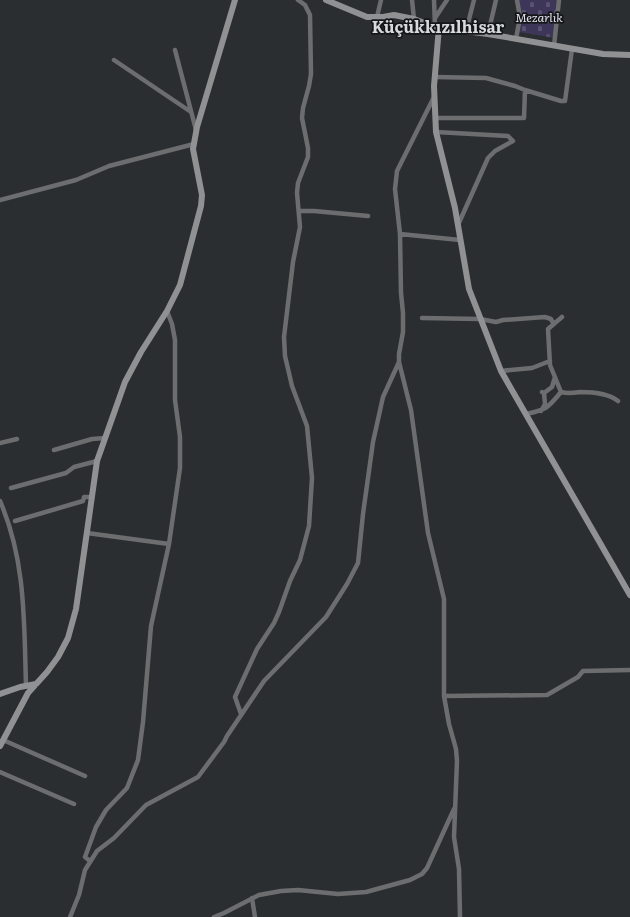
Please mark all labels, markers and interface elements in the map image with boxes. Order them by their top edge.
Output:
park label: Mezarlık [515,8,563,26]
district label: Küçükkızılhisar [372,14,504,38]

